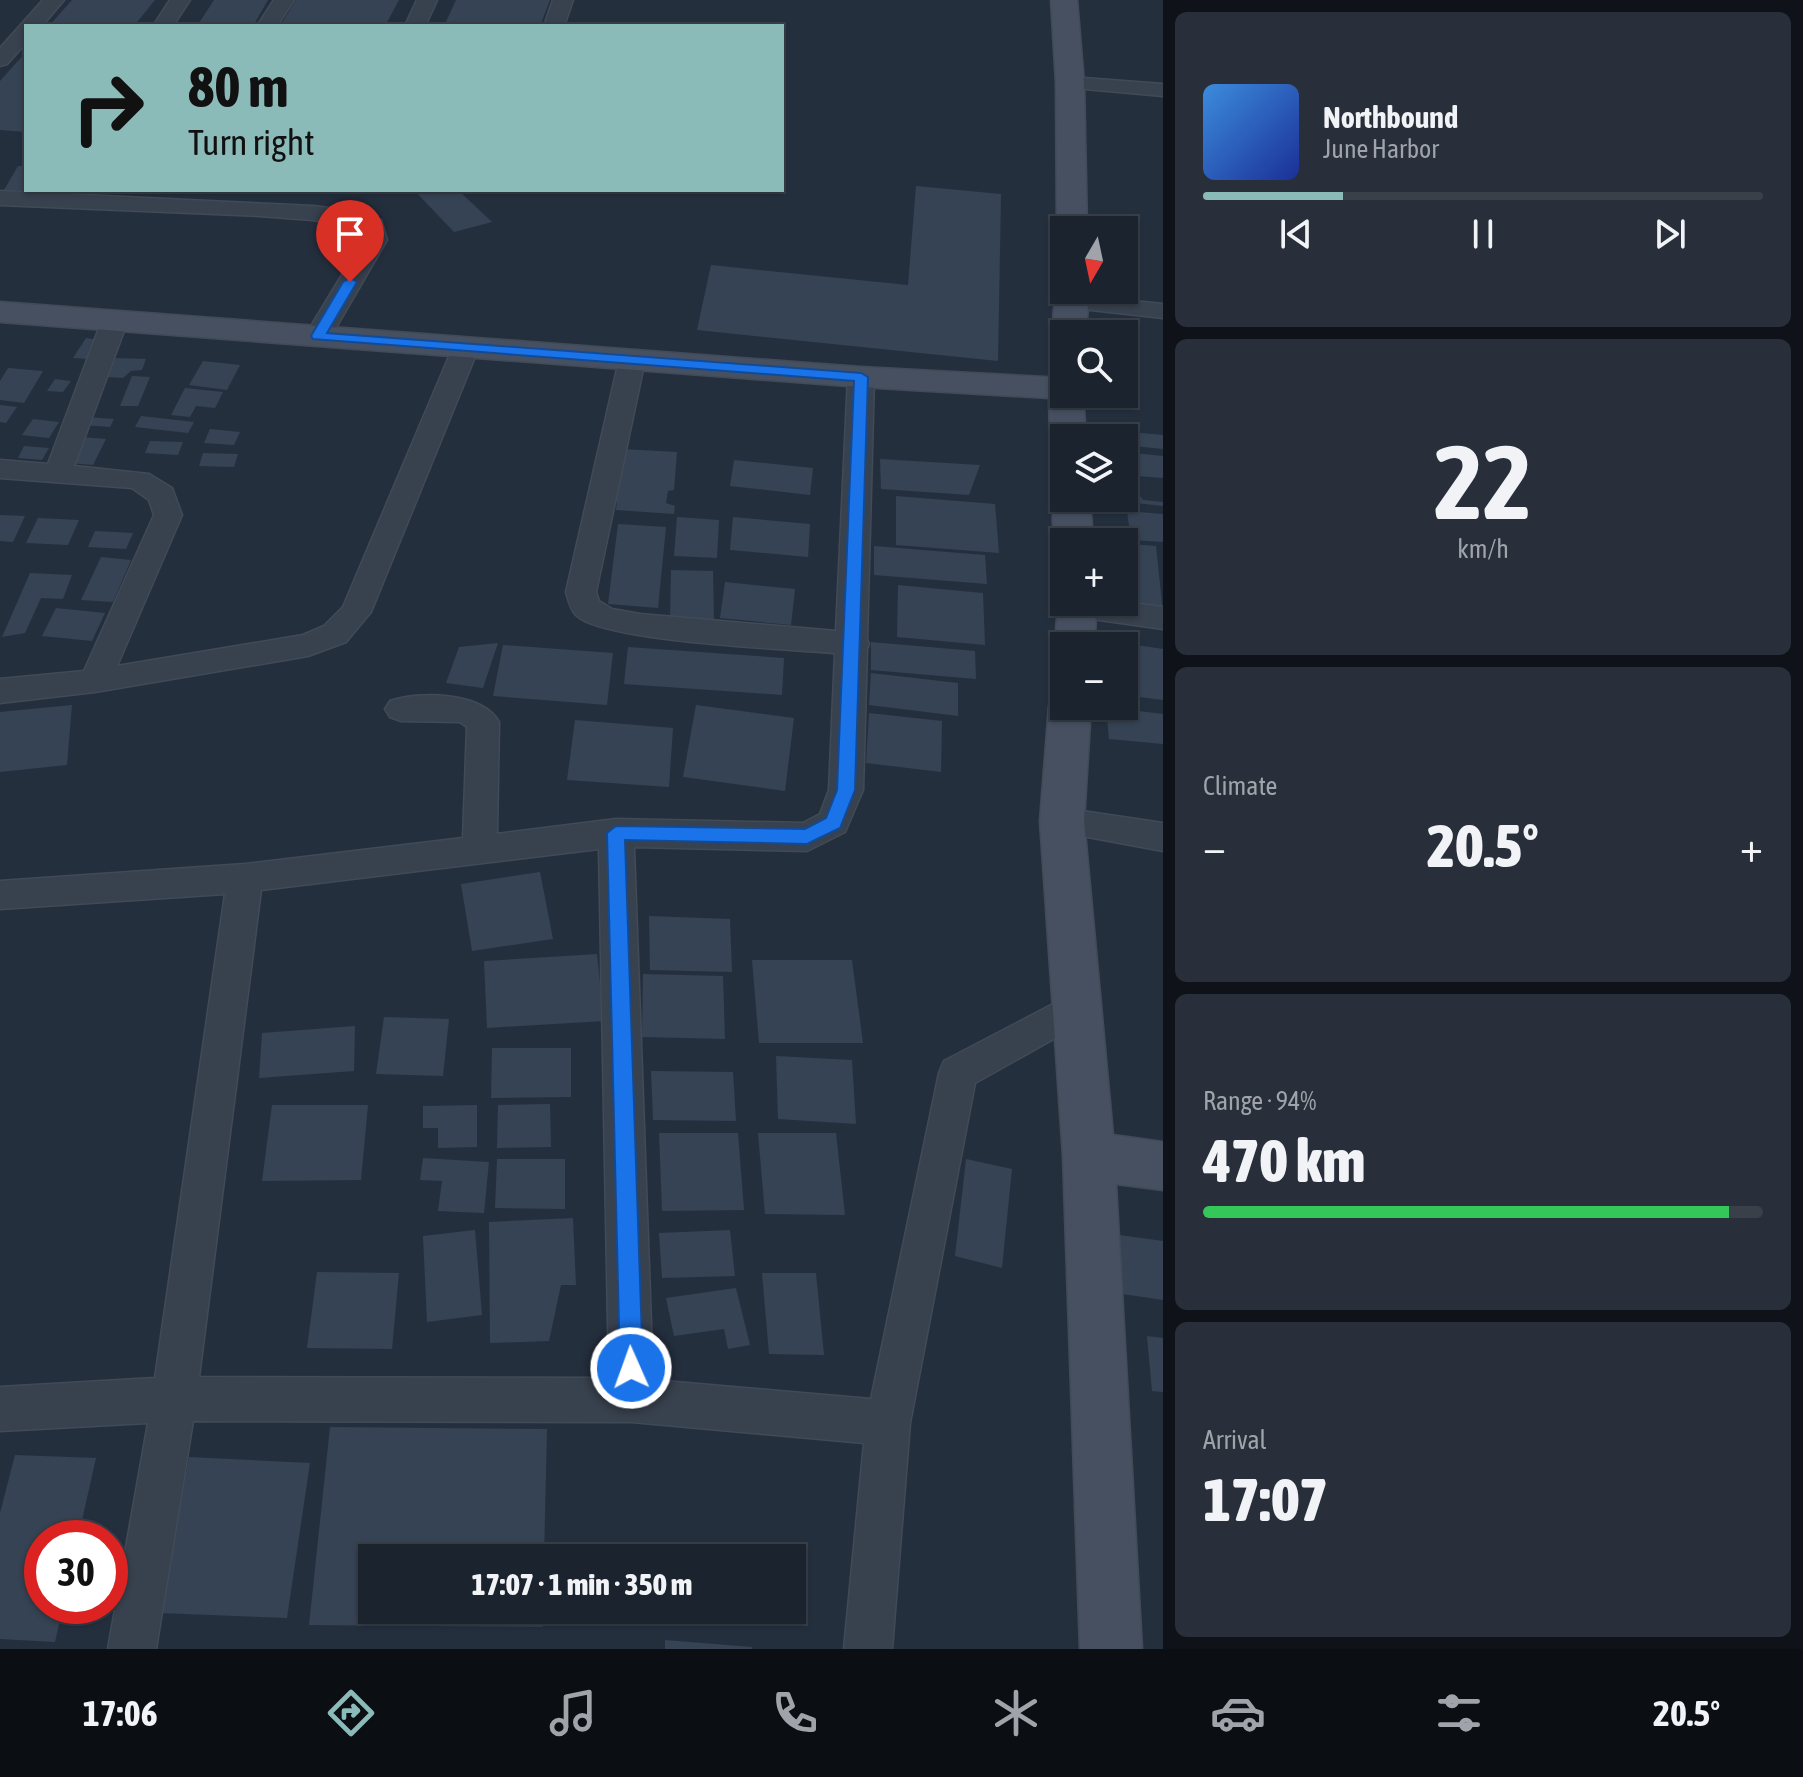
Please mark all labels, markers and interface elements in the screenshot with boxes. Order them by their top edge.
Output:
text: 80 m [188,55,289,119]
icon: right [56,56,160,160]
text: Northbound [1323,100,1458,134]
text: Turn right [188,121,315,163]
text: June Harbor [1323,134,1439,164]
pin [316,200,384,282]
icon: arrive [328,212,372,256]
icon: previous [1274,212,1318,256]
icon: pause [1461,212,1505,256]
icon: next [1648,212,1692,256]
north arrow [1050,216,1138,304]
map controls [1050,216,1138,720]
button: search [1050,320,1138,408]
text: 22 [1434,422,1532,541]
button: layers [1050,424,1138,512]
button: + [1050,528,1138,616]
text: km/h [1457,534,1509,564]
button: − [1050,632,1138,720]
text: Climate [1203,771,1277,801]
text: 20.5° [1427,811,1539,880]
text: − [1203,821,1226,871]
text: + [1740,821,1763,871]
text: Range · 94% [1203,1086,1316,1116]
text: 470 km [1203,1126,1365,1195]
position arrow [589,1326,673,1410]
text: Arrival [1203,1425,1267,1455]
text: 17:07 [1203,1465,1328,1534]
speed limit sign: 30 [24,1520,128,1624]
text: 17:07 · 1 min · 350 m [472,1567,692,1601]
icon: directions [323,1685,379,1741]
icon: music [545,1685,601,1741]
icon: phone [767,1685,823,1741]
icon: climate [988,1685,1044,1741]
icon: car [1210,1685,1266,1741]
icon: filters [1431,1685,1487,1741]
text: 17:06 [83,1692,158,1734]
text: 20.5° [1653,1692,1720,1734]

